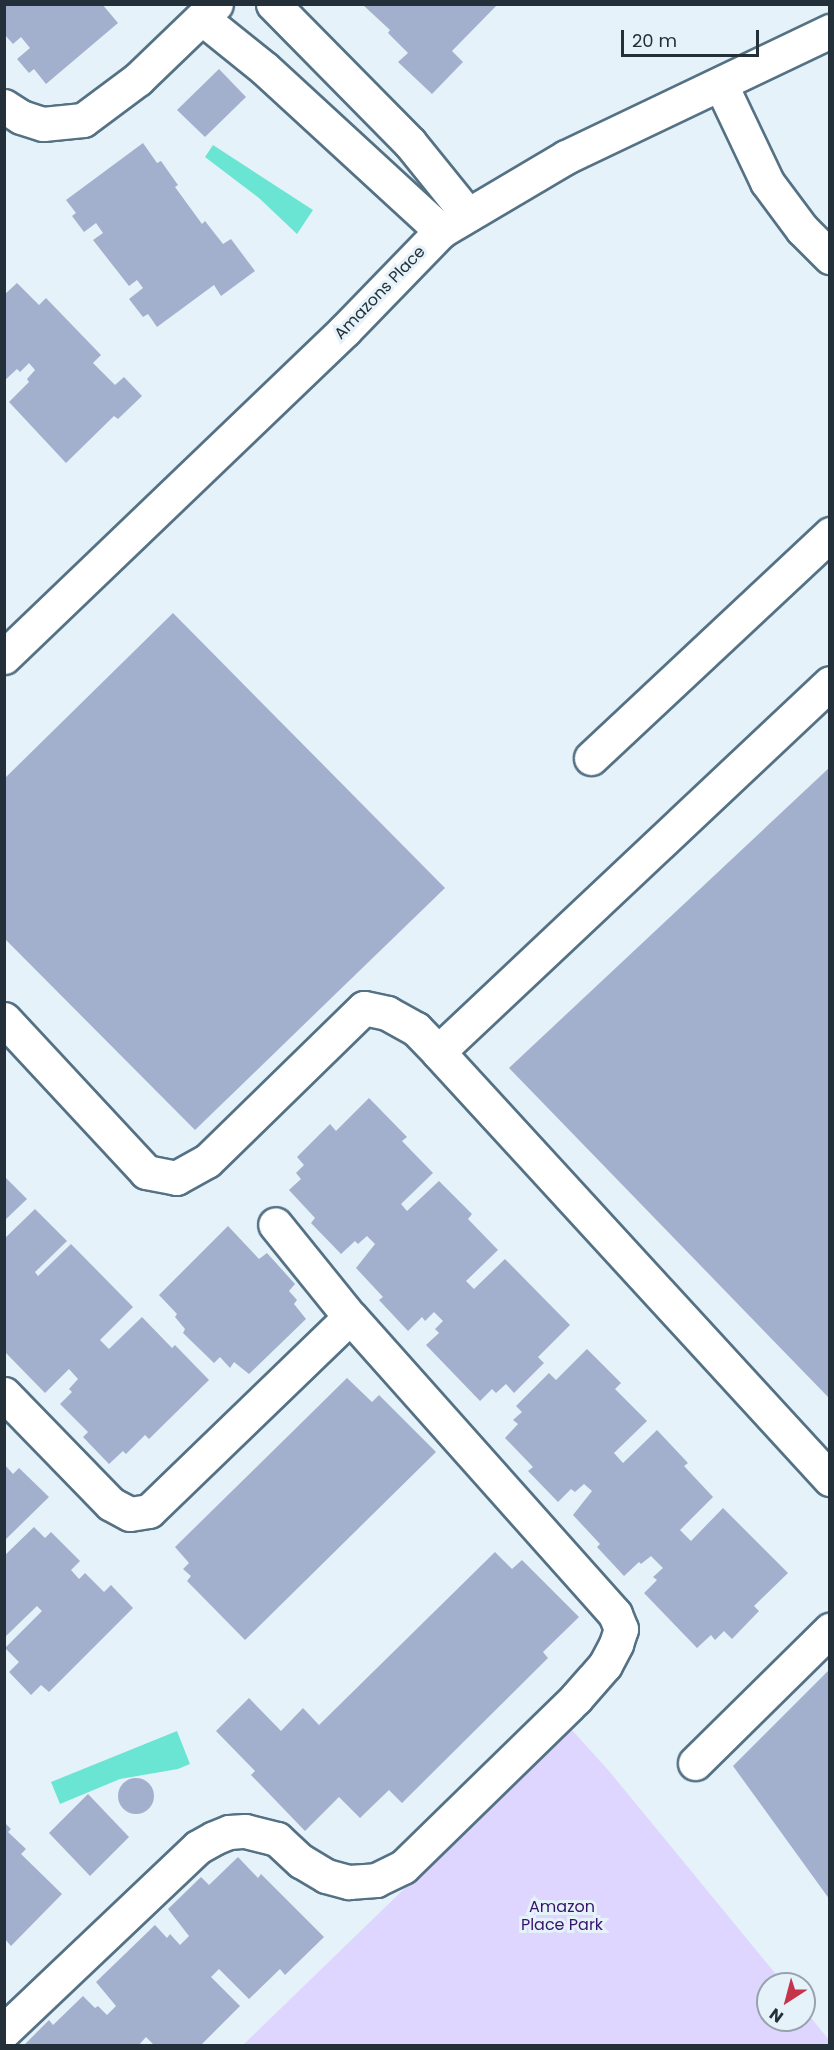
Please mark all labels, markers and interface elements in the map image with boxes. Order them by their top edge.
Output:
scale bar [624,18,762,56]
text: 20 m [632,28,677,53]
street label: Amazons Place [331,242,429,344]
park label: Amazon Place Park [521,1897,603,1935]
north arrow [756,1972,816,2032]
text: N [765,2003,788,2028]

